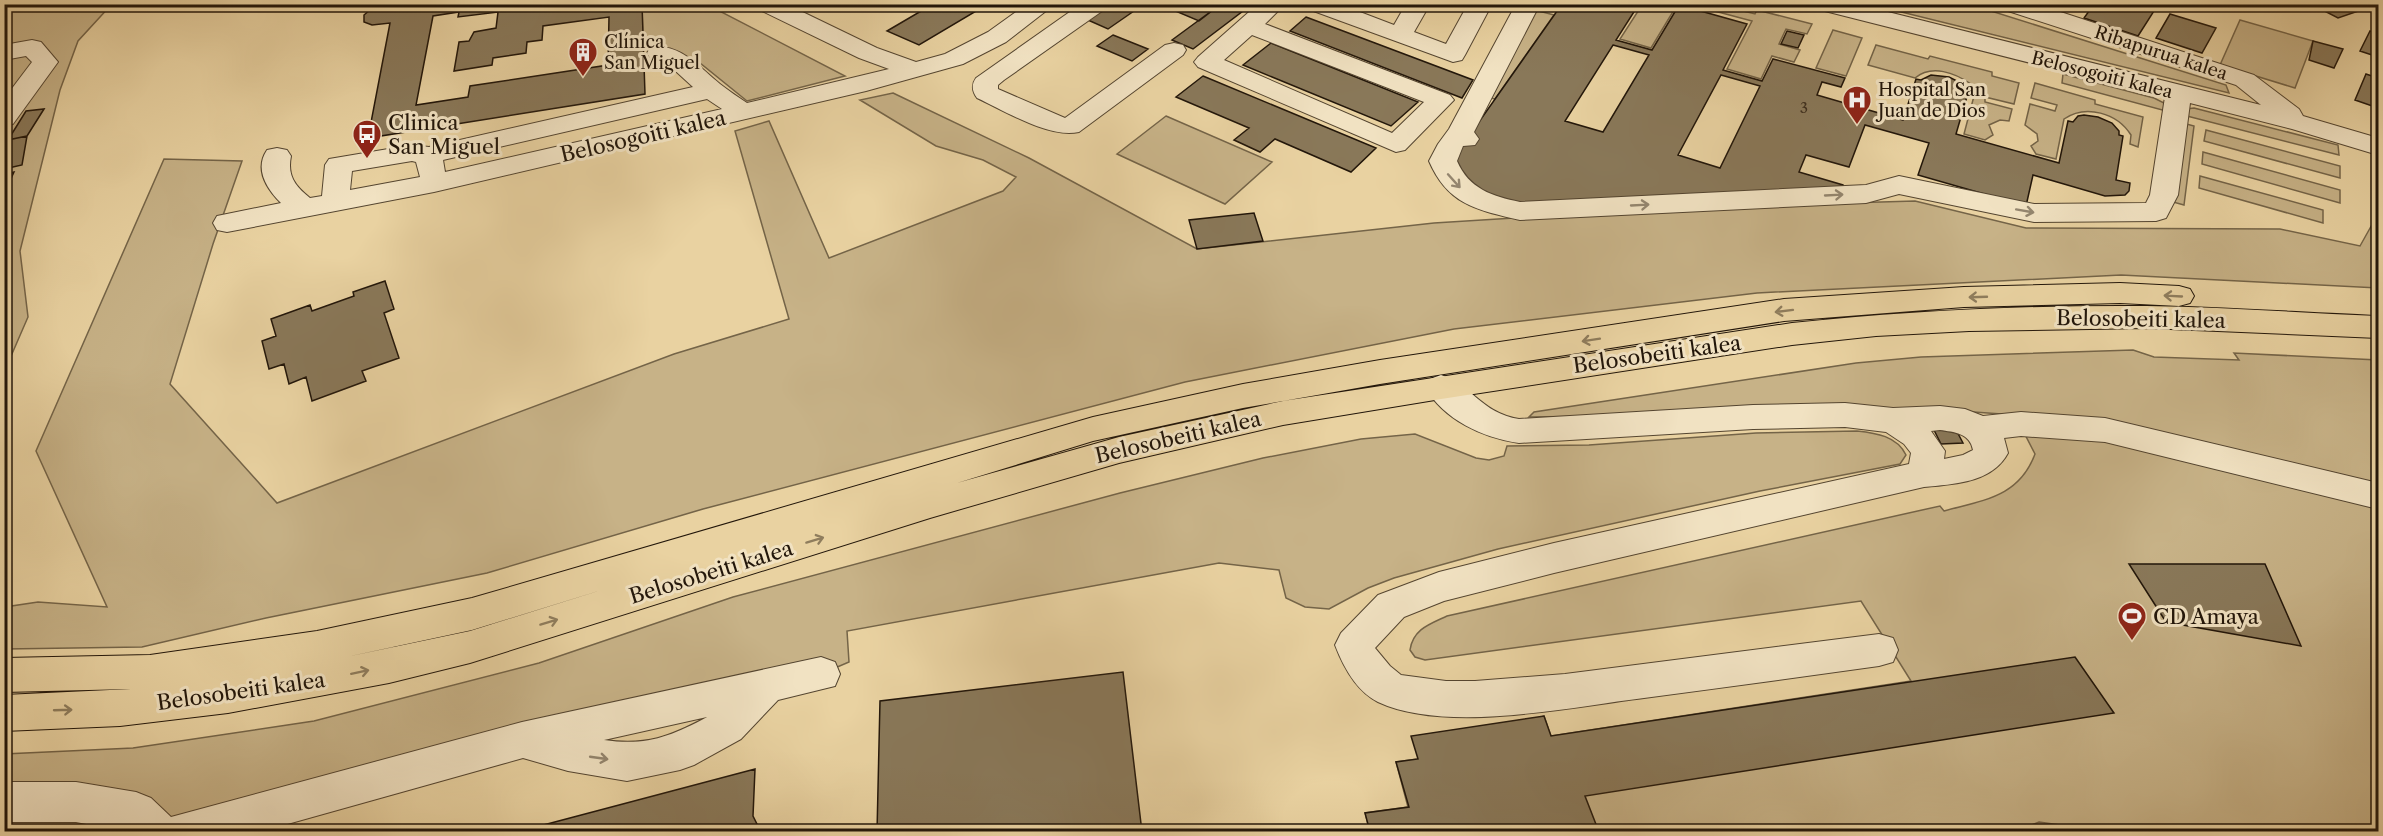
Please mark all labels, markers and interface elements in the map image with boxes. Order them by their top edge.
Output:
street label: Ribapurua kalea [2092,21,2231,85]
place label: Clínica San Miguel [604,31,700,74]
building icon: Clínica San Miguel [567,36,599,78]
street label: Belosogoiti kalea [2029,47,2175,103]
place label: Hospital San Juan de Dios [1875,79,1986,122]
hospital icon: Hospital San Juan de Dios [1841,84,1873,126]
house number: 3 [1800,98,1808,117]
street label: Belosogoiti kalea [558,105,729,167]
place label: Clinica San Miguel [388,110,500,159]
bus stop icon: Clinica San Miguel [351,118,383,160]
one-way arrow [1447,173,1460,189]
one-way arrow [1824,190,1844,201]
one-way arrow [1629,200,1649,211]
one-way arrow [2015,206,2035,217]
one-way arrow [2164,290,2184,301]
one-way arrow [1969,291,1989,303]
street label: Belosobeiti kalea [2056,305,2227,333]
one-way arrow [1775,306,1794,317]
street label: Belosobeiti kalea [1571,330,1744,378]
one-way arrow [1582,334,1601,345]
street label: Belosobeiti kalea [1093,406,1264,468]
one-way arrow [805,534,824,545]
street label: Belosobeiti kalea [626,535,797,609]
sports icon: CD Amaya [2116,600,2148,642]
place label: CD Amaya [2153,604,2260,629]
one-way arrow [539,616,558,627]
one-way arrow [350,666,369,677]
street label: Belosobeiti kalea [155,667,328,715]
one-way arrow [52,705,72,716]
one-way arrow [588,752,608,763]

